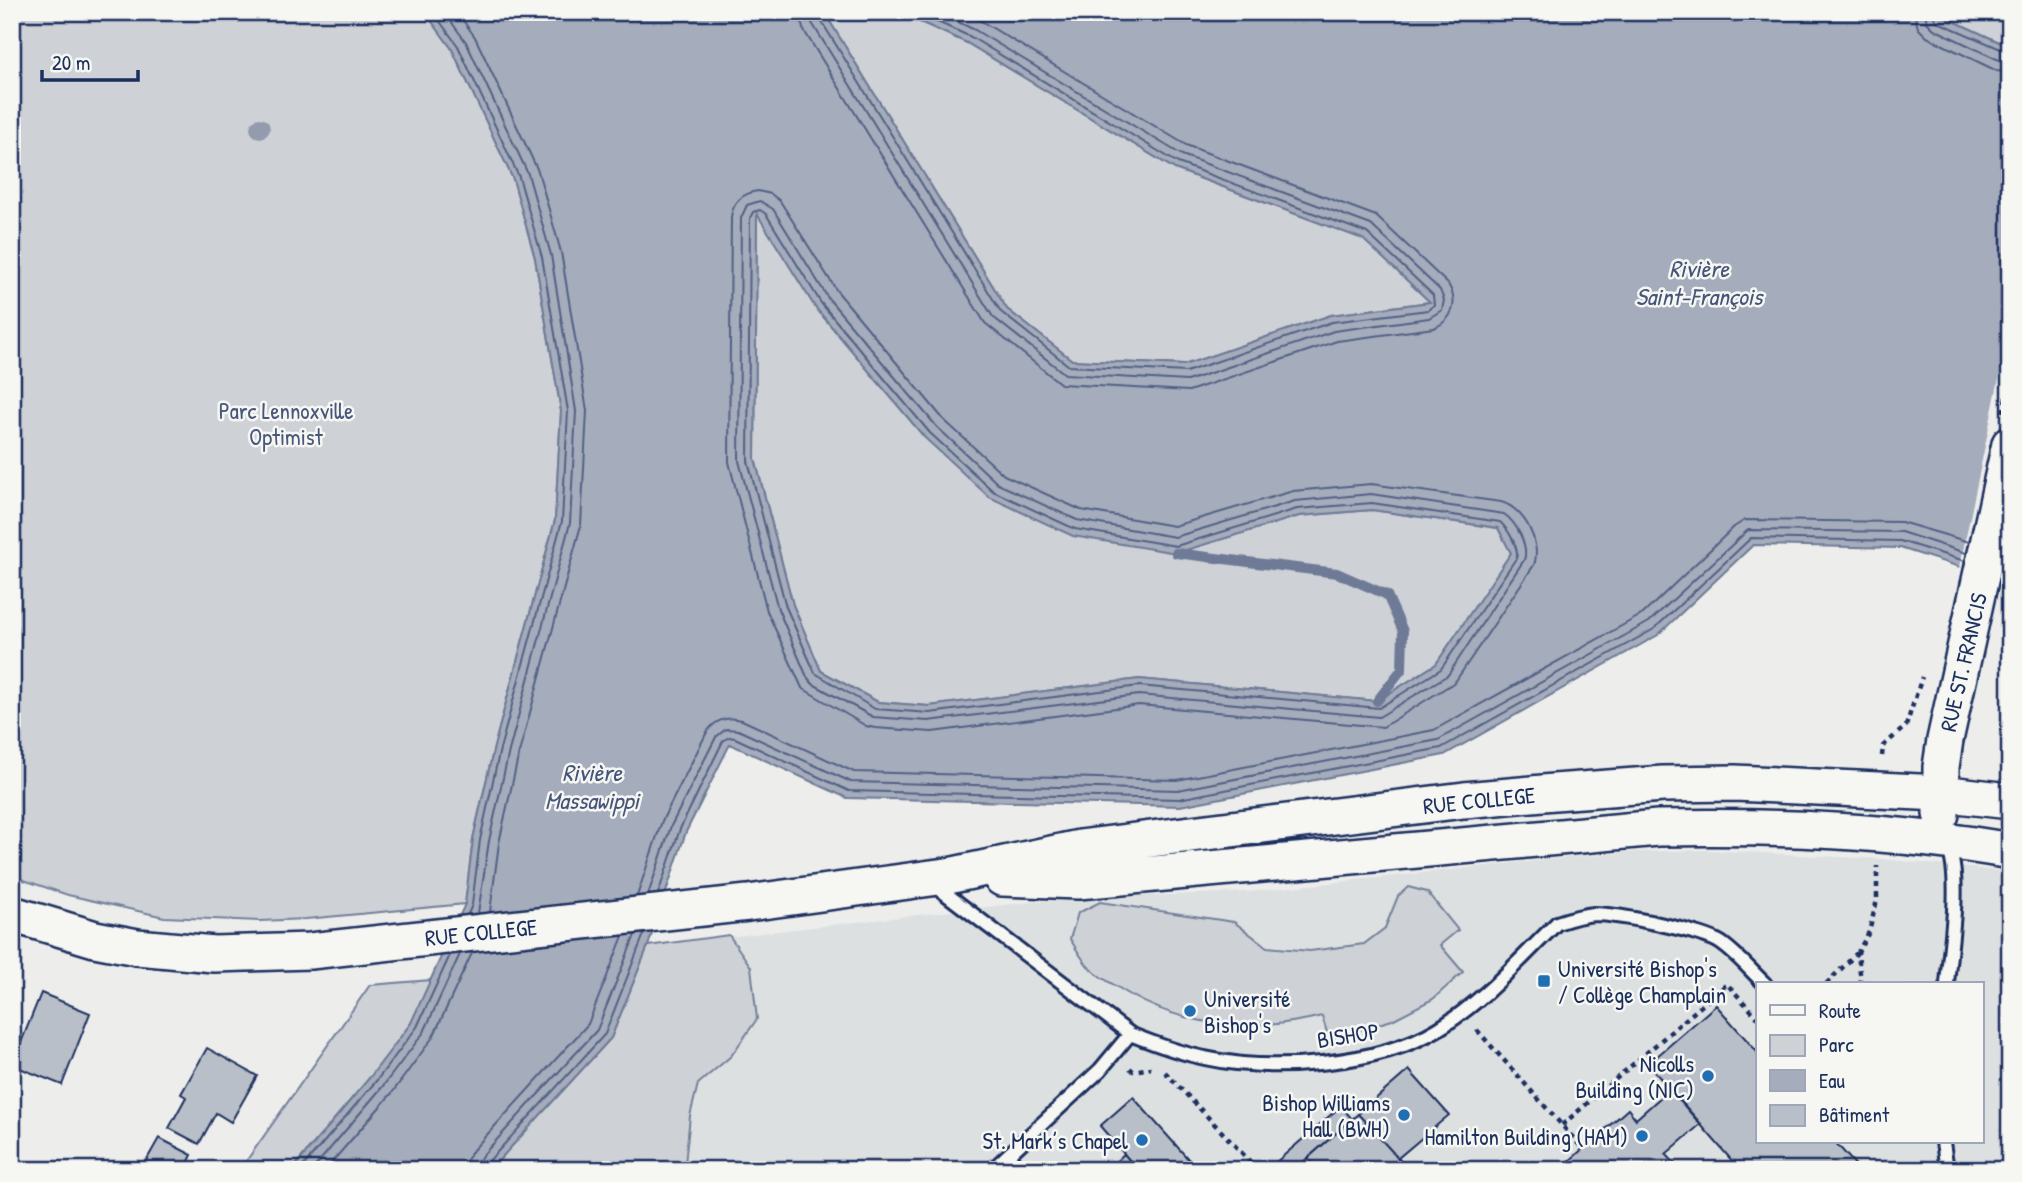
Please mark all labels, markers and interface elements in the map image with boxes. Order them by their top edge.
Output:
scale bar [42,38,138,82]
text: 20 m [52,48,90,77]
water label: Rivière Saint-François [1636,252,1765,312]
park label: Parc Lennoxville Optimist [219,395,353,452]
street label: RUE ST. FRANCIS [1932,589,1994,734]
water label: Rivière Massawippi [545,756,642,817]
street label: RUE COLLEGE [1421,779,1537,821]
street label: RUE COLLEGE [423,911,539,953]
place label: Université Bishop's / Collège Champlain [1558,953,1726,1010]
marker: Université Bishop's / Collège Champlain [1536,973,1552,989]
legend [1756,982,1983,1144]
place label: Université Bishop's [1204,983,1290,1040]
text: Route [1819,996,1861,1025]
marker: Université Bishop's [1182,1003,1198,1019]
street label: BISHOP [1315,1015,1381,1055]
text: Parc [1819,1030,1854,1059]
place label: Nicolls Building (NIC) [1576,1048,1694,1105]
text: Eau [1819,1066,1846,1095]
marker: Nicolls Building (NIC) [1700,1068,1716,1084]
place label: Bishop Williams Hall (BWH) [1262,1087,1390,1144]
text: Bâtiment [1819,1100,1890,1129]
marker: Bishop Williams Hall (BWH) [1396,1107,1412,1123]
place label: Hamilton Building (HAM) [1425,1121,1628,1152]
place label: St. Mark’s Chapel [983,1125,1129,1156]
marker: Hamilton Building (HAM) [1634,1128,1650,1144]
marker: St. Mark’s Chapel [1134,1132,1150,1148]

